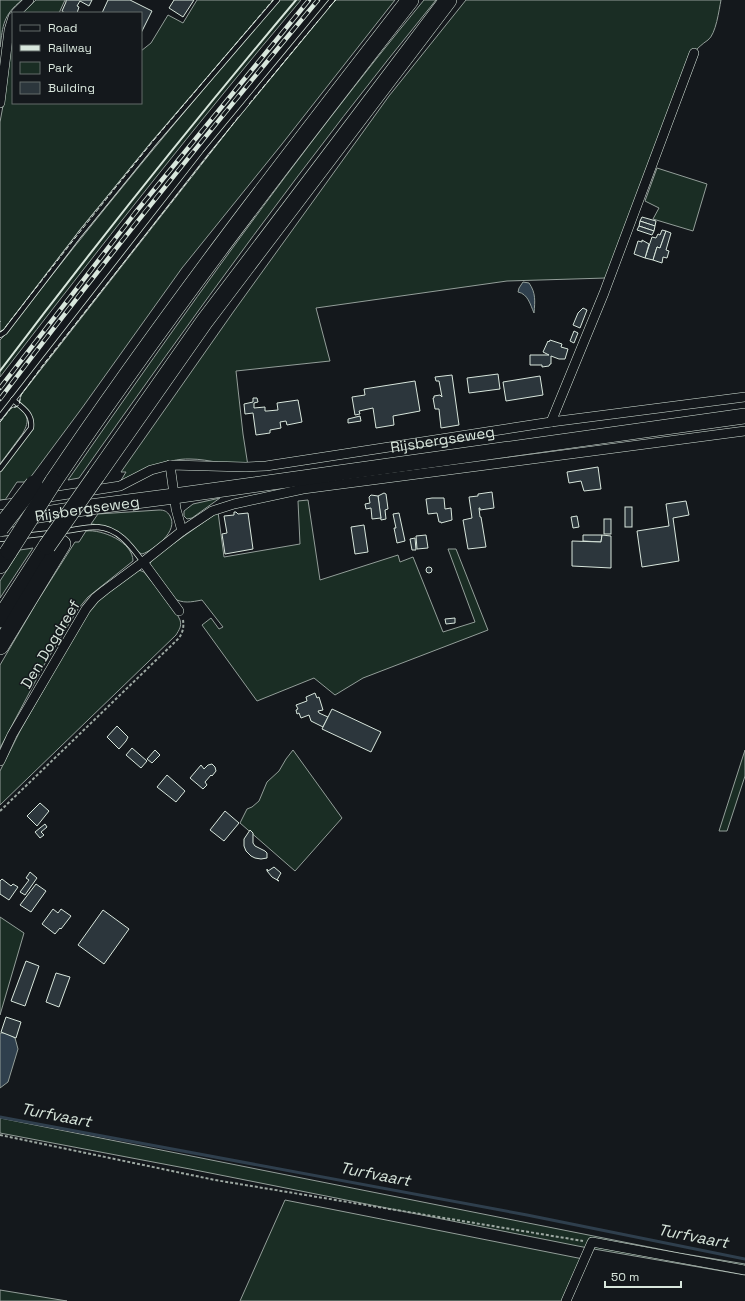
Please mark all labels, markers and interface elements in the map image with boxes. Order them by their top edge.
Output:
legend [12,12,142,104]
text: Road [48,20,77,36]
text: Railway [48,40,92,56]
text: Park [48,60,73,76]
text: Building [48,80,95,96]
street label: Rijsbergseweg [389,421,496,456]
street label: Rijsbergseweg [33,491,140,525]
street label: Den Dogdreef [16,596,84,692]
water label: Turfvaart [19,1098,95,1132]
water label: Turfvaart [338,1157,414,1191]
water label: Turfvaart [656,1219,732,1253]
scale bar [605,1263,681,1289]
text: 50 m [611,1269,639,1285]

